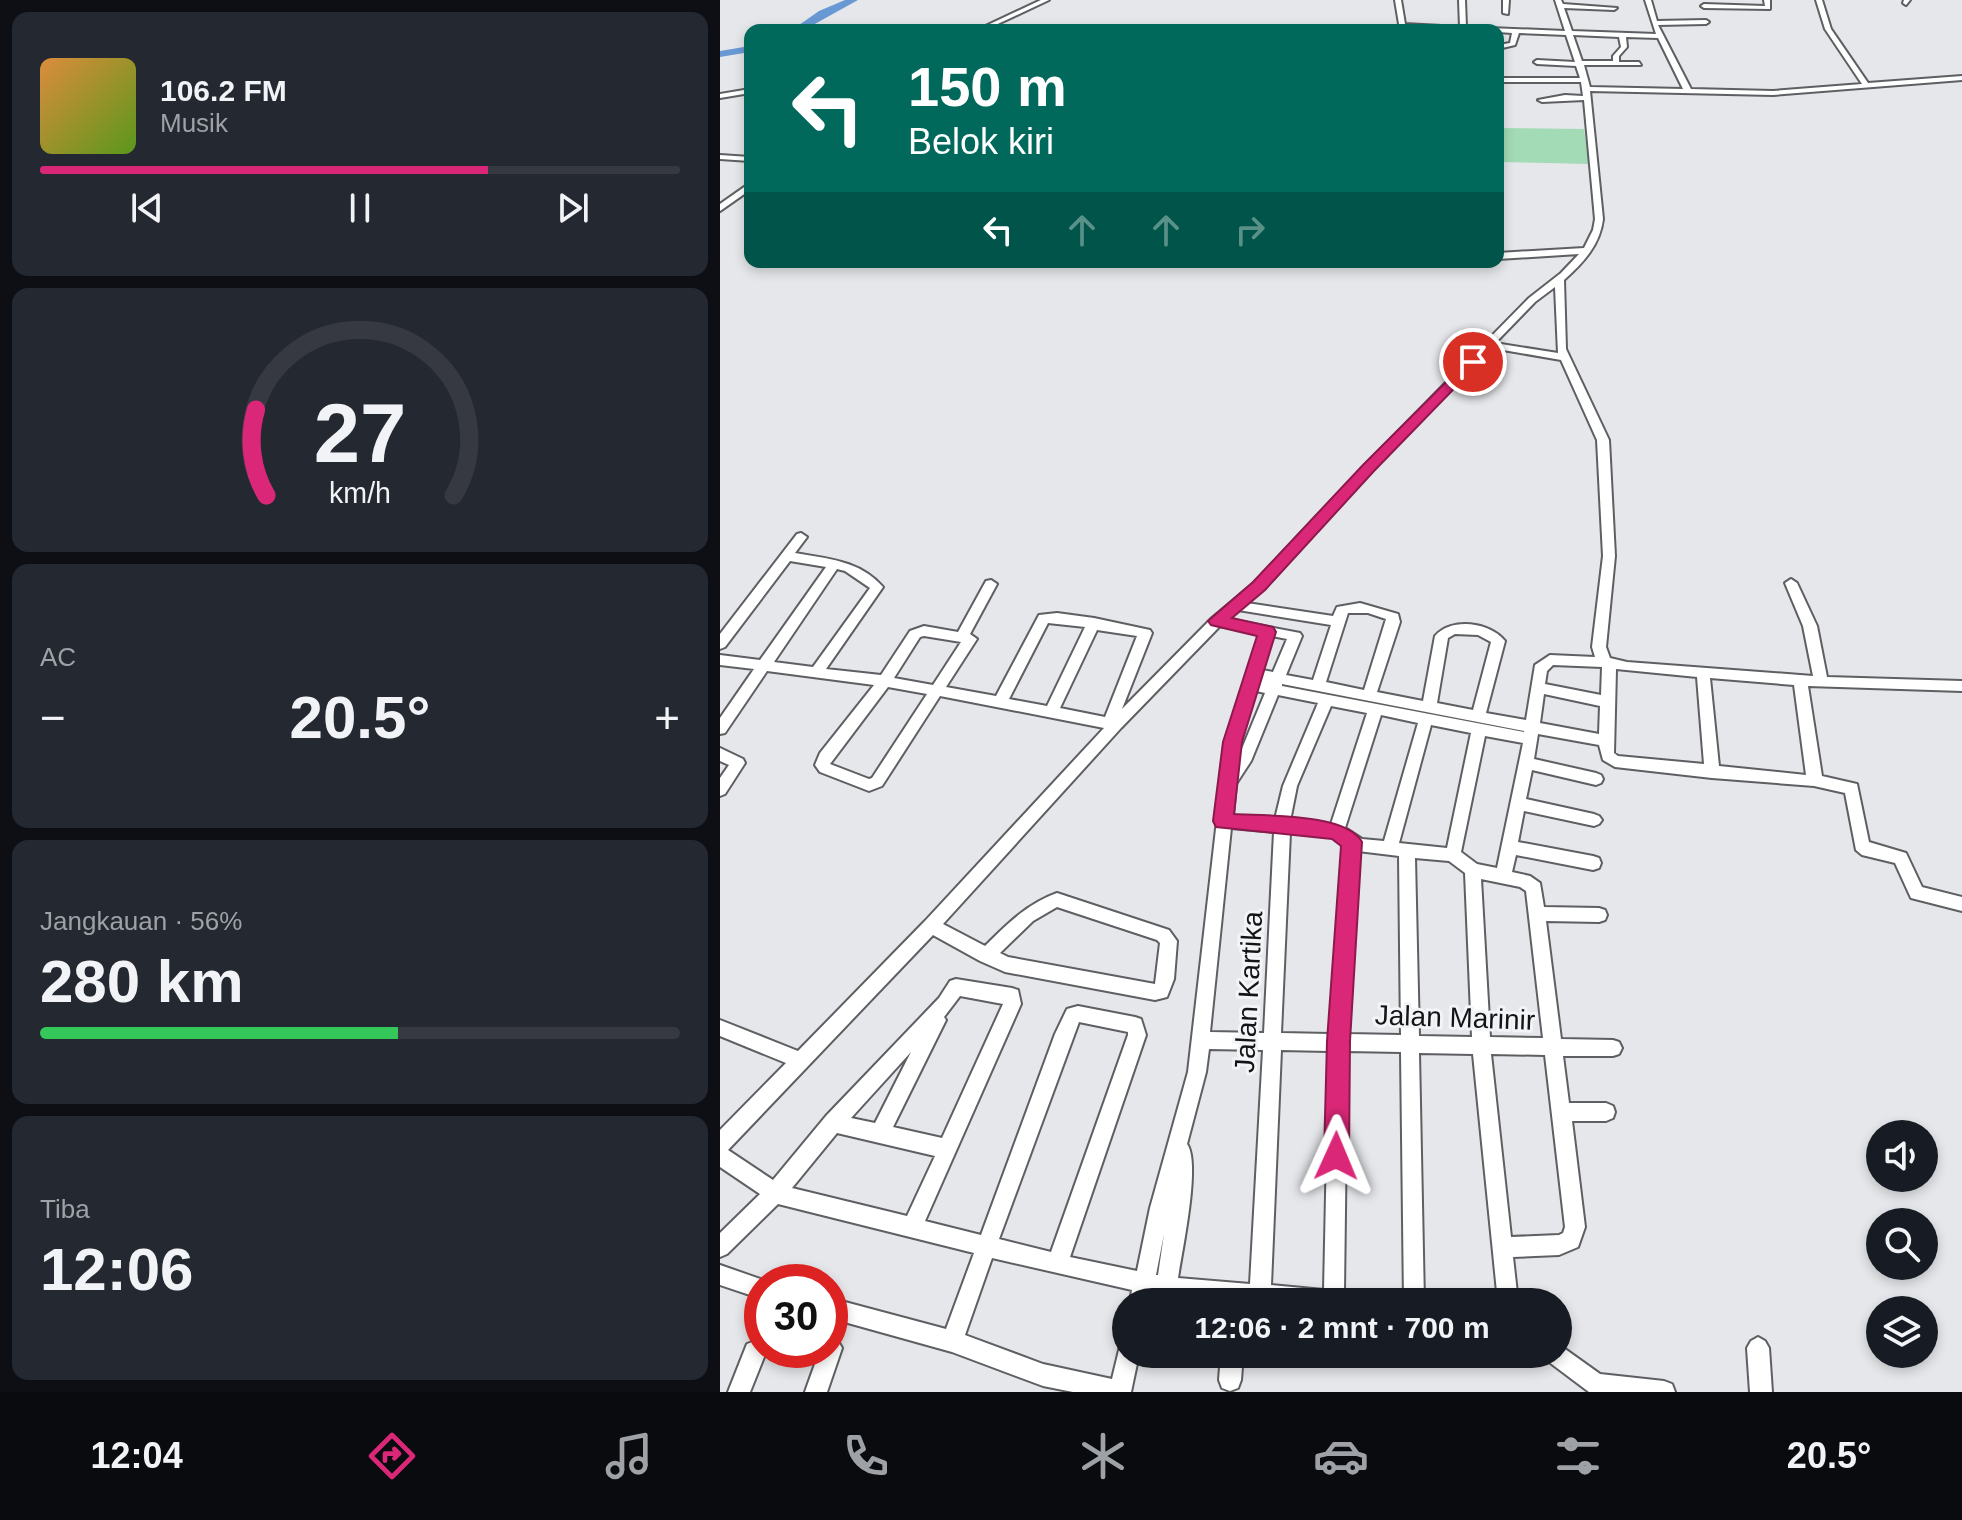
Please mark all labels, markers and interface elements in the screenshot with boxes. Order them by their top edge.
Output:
text: 150 m [908,55,1067,118]
icon: left [776,56,880,160]
text: 106.2 FM [160,74,287,107]
text: Musik [160,108,228,138]
text: Belok kiri [908,121,1054,162]
icon: previous [125,186,169,230]
icon: pause [338,186,382,230]
icon: next [551,186,595,230]
icon: left [976,208,1020,252]
icon: ahead [1060,208,1104,252]
icon: ahead [1144,208,1188,252]
icon: right [1228,208,1272,252]
pin [1439,328,1507,396]
icon: arrive [1451,340,1495,384]
text: 27 [314,387,406,480]
text: km/h [329,477,391,509]
text: AC [40,642,76,672]
text: 20.5° [290,684,430,751]
text: − [40,693,66,742]
text: + [654,693,680,742]
text: Jangkauan · 56% [40,906,242,936]
street label: Jalan Kartika [1229,910,1268,1074]
text: 280 km [40,948,244,1015]
street label: Jalan Marinir [1374,999,1536,1036]
position arrow [1294,1114,1378,1198]
map controls [1866,1120,1938,1368]
button: sound [1866,1120,1938,1192]
text: Tiba [40,1194,90,1224]
button: search [1866,1208,1938,1280]
text: 12:06 [40,1236,193,1303]
speed limit sign: 30 [744,1264,848,1368]
button: layers [1866,1296,1938,1368]
text: 12:06 · 2 mnt · 700 m [1194,1311,1490,1344]
icon: directions [364,1428,420,1484]
icon: music [601,1428,657,1484]
icon: phone [838,1428,894,1484]
icon: climate [1075,1428,1131,1484]
icon: car [1313,1428,1369,1484]
icon: filters [1550,1428,1606,1484]
text: 12:04 [91,1435,183,1476]
text: 20.5° [1787,1435,1871,1476]

